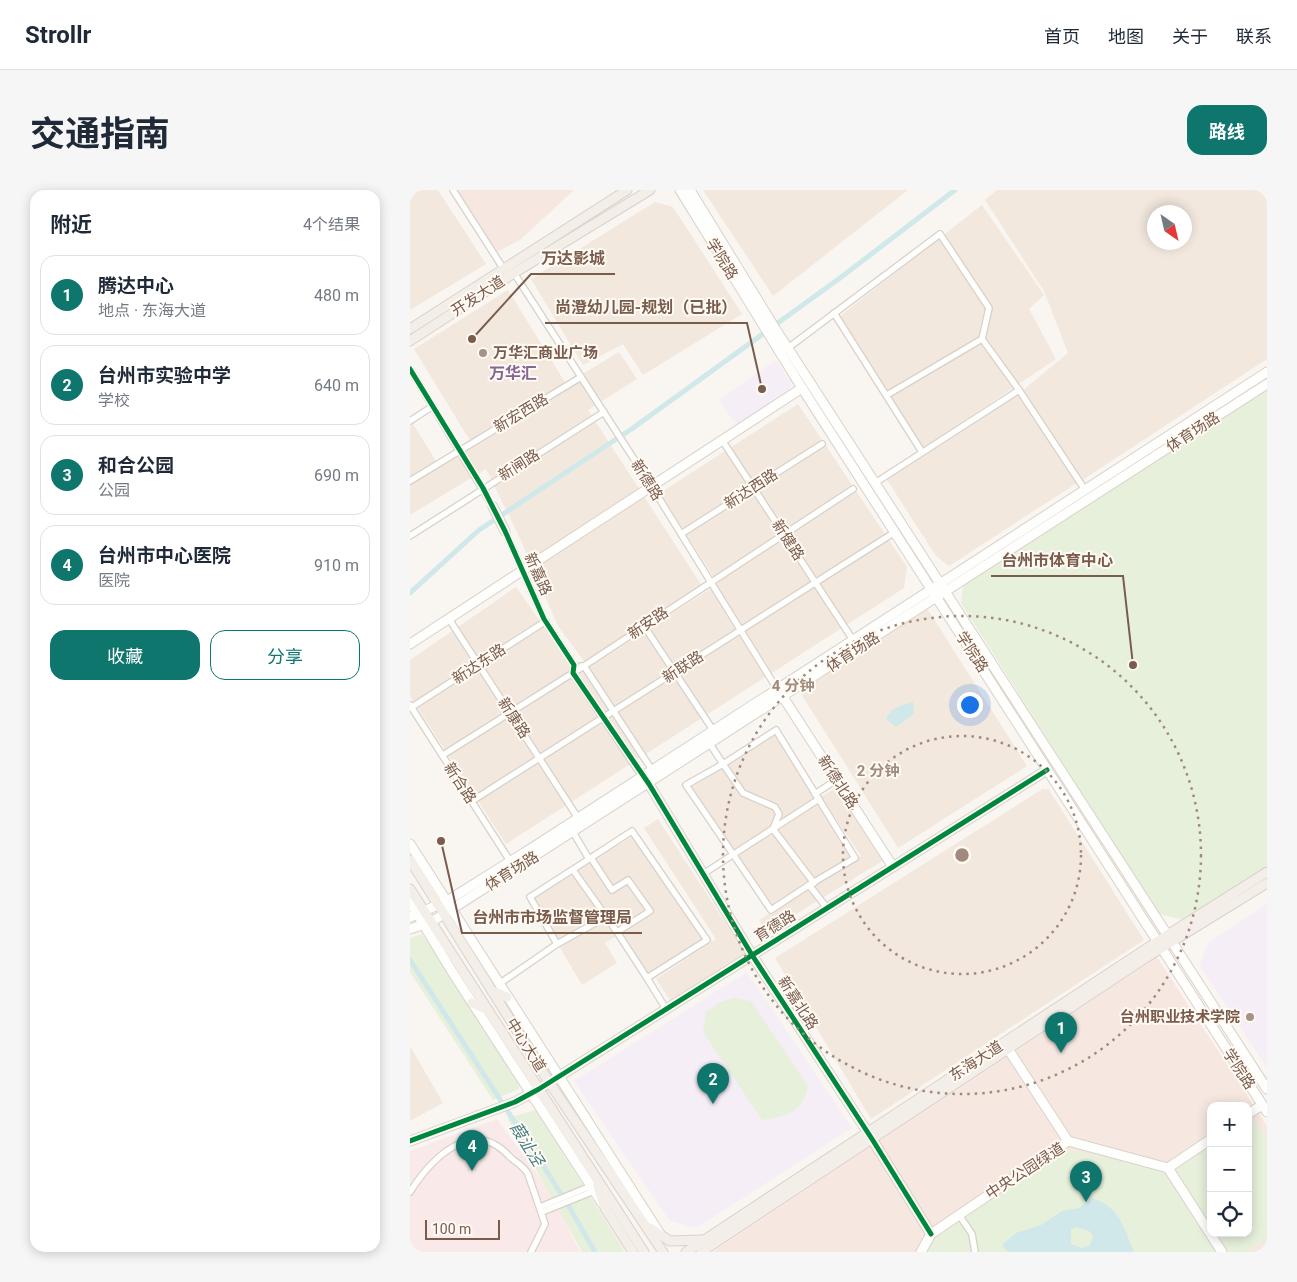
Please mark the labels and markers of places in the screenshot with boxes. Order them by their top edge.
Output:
callout: 万达影城 [531,243,615,274]
callout: 尚澄幼儿园-规划（已批） [545,292,747,323]
place label: 万华汇商业广场 [493,344,598,362]
marker: 万华汇商业广场 [477,347,489,359]
callout: 台州市体育中心 [991,545,1123,576]
centre of rings [953,846,971,864]
callout: 台州市市场监督管理局 [462,902,642,933]
place label: 台州职业技术学院 [1120,1008,1240,1026]
marker: 台州职业技术学院 [1244,1011,1256,1023]
pin: 1 [1045,1012,1077,1053]
pin: 2 [697,1063,729,1104]
pin: 4 [456,1130,488,1171]
pin: 3 [1070,1161,1102,1202]

